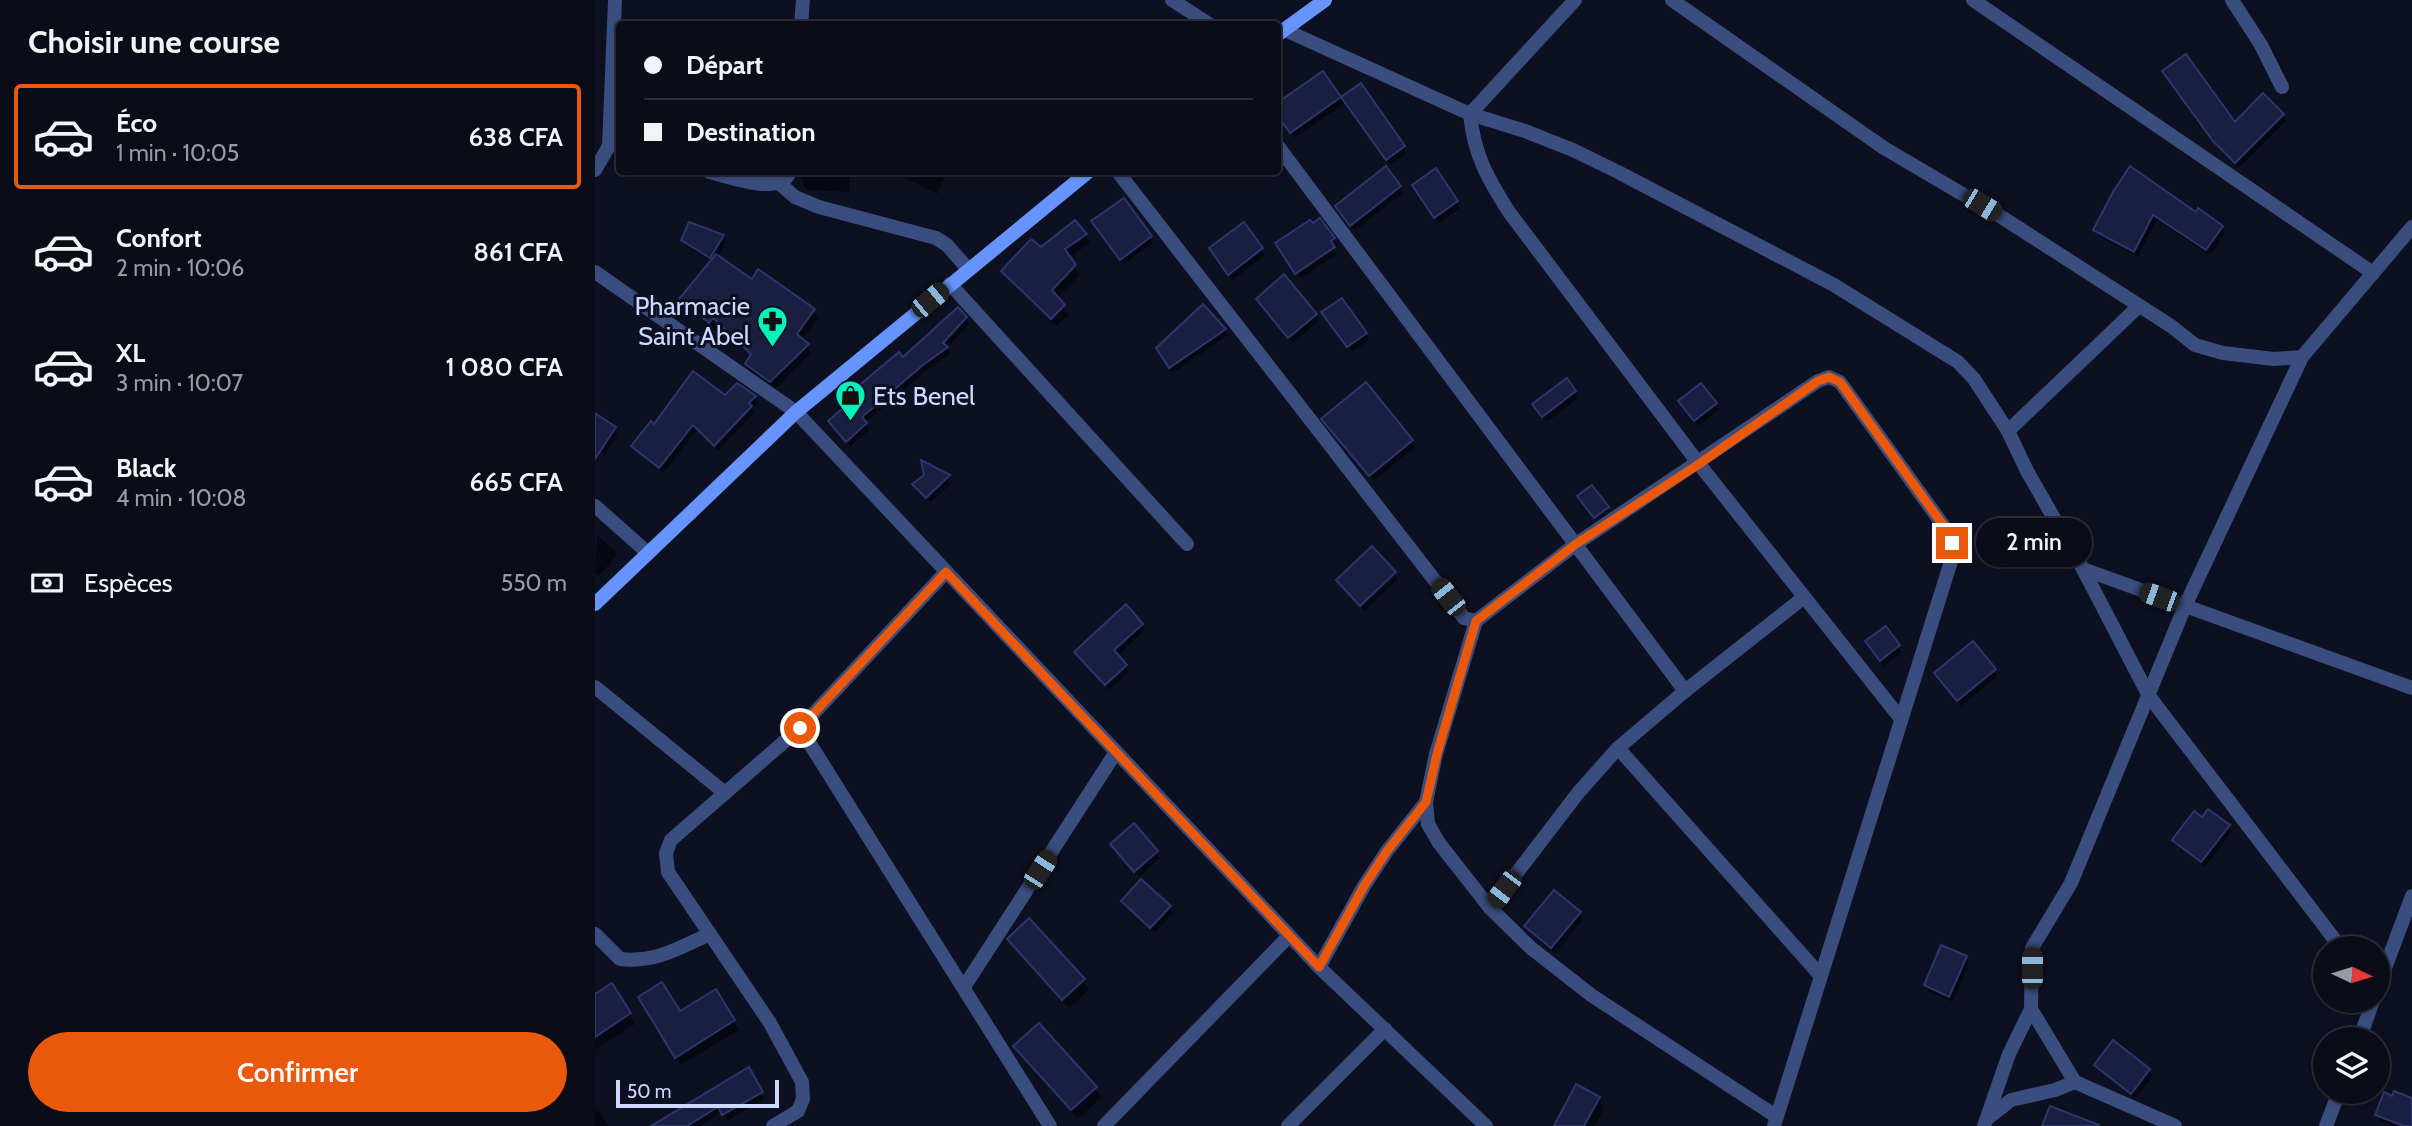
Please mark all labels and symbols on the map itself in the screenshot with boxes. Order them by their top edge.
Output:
car [1959,185,2006,225]
car [908,278,953,322]
place label: Pharmacie Saint Abel [635,290,750,352]
pharmacy icon: Pharmacie Saint Abel [756,304,790,348]
shop icon: Ets Benel [833,379,867,423]
place label: Ets Benel [873,380,975,412]
callout: 2 min [1977,518,2092,568]
route end [1936,527,1968,559]
car [1427,574,1470,620]
car [2136,580,2183,614]
route start [784,712,816,744]
car [1020,847,1061,893]
car [1483,866,1526,912]
north arrow [2313,936,2391,1013]
car [2022,947,2043,989]
scale bar [616,1077,779,1109]

